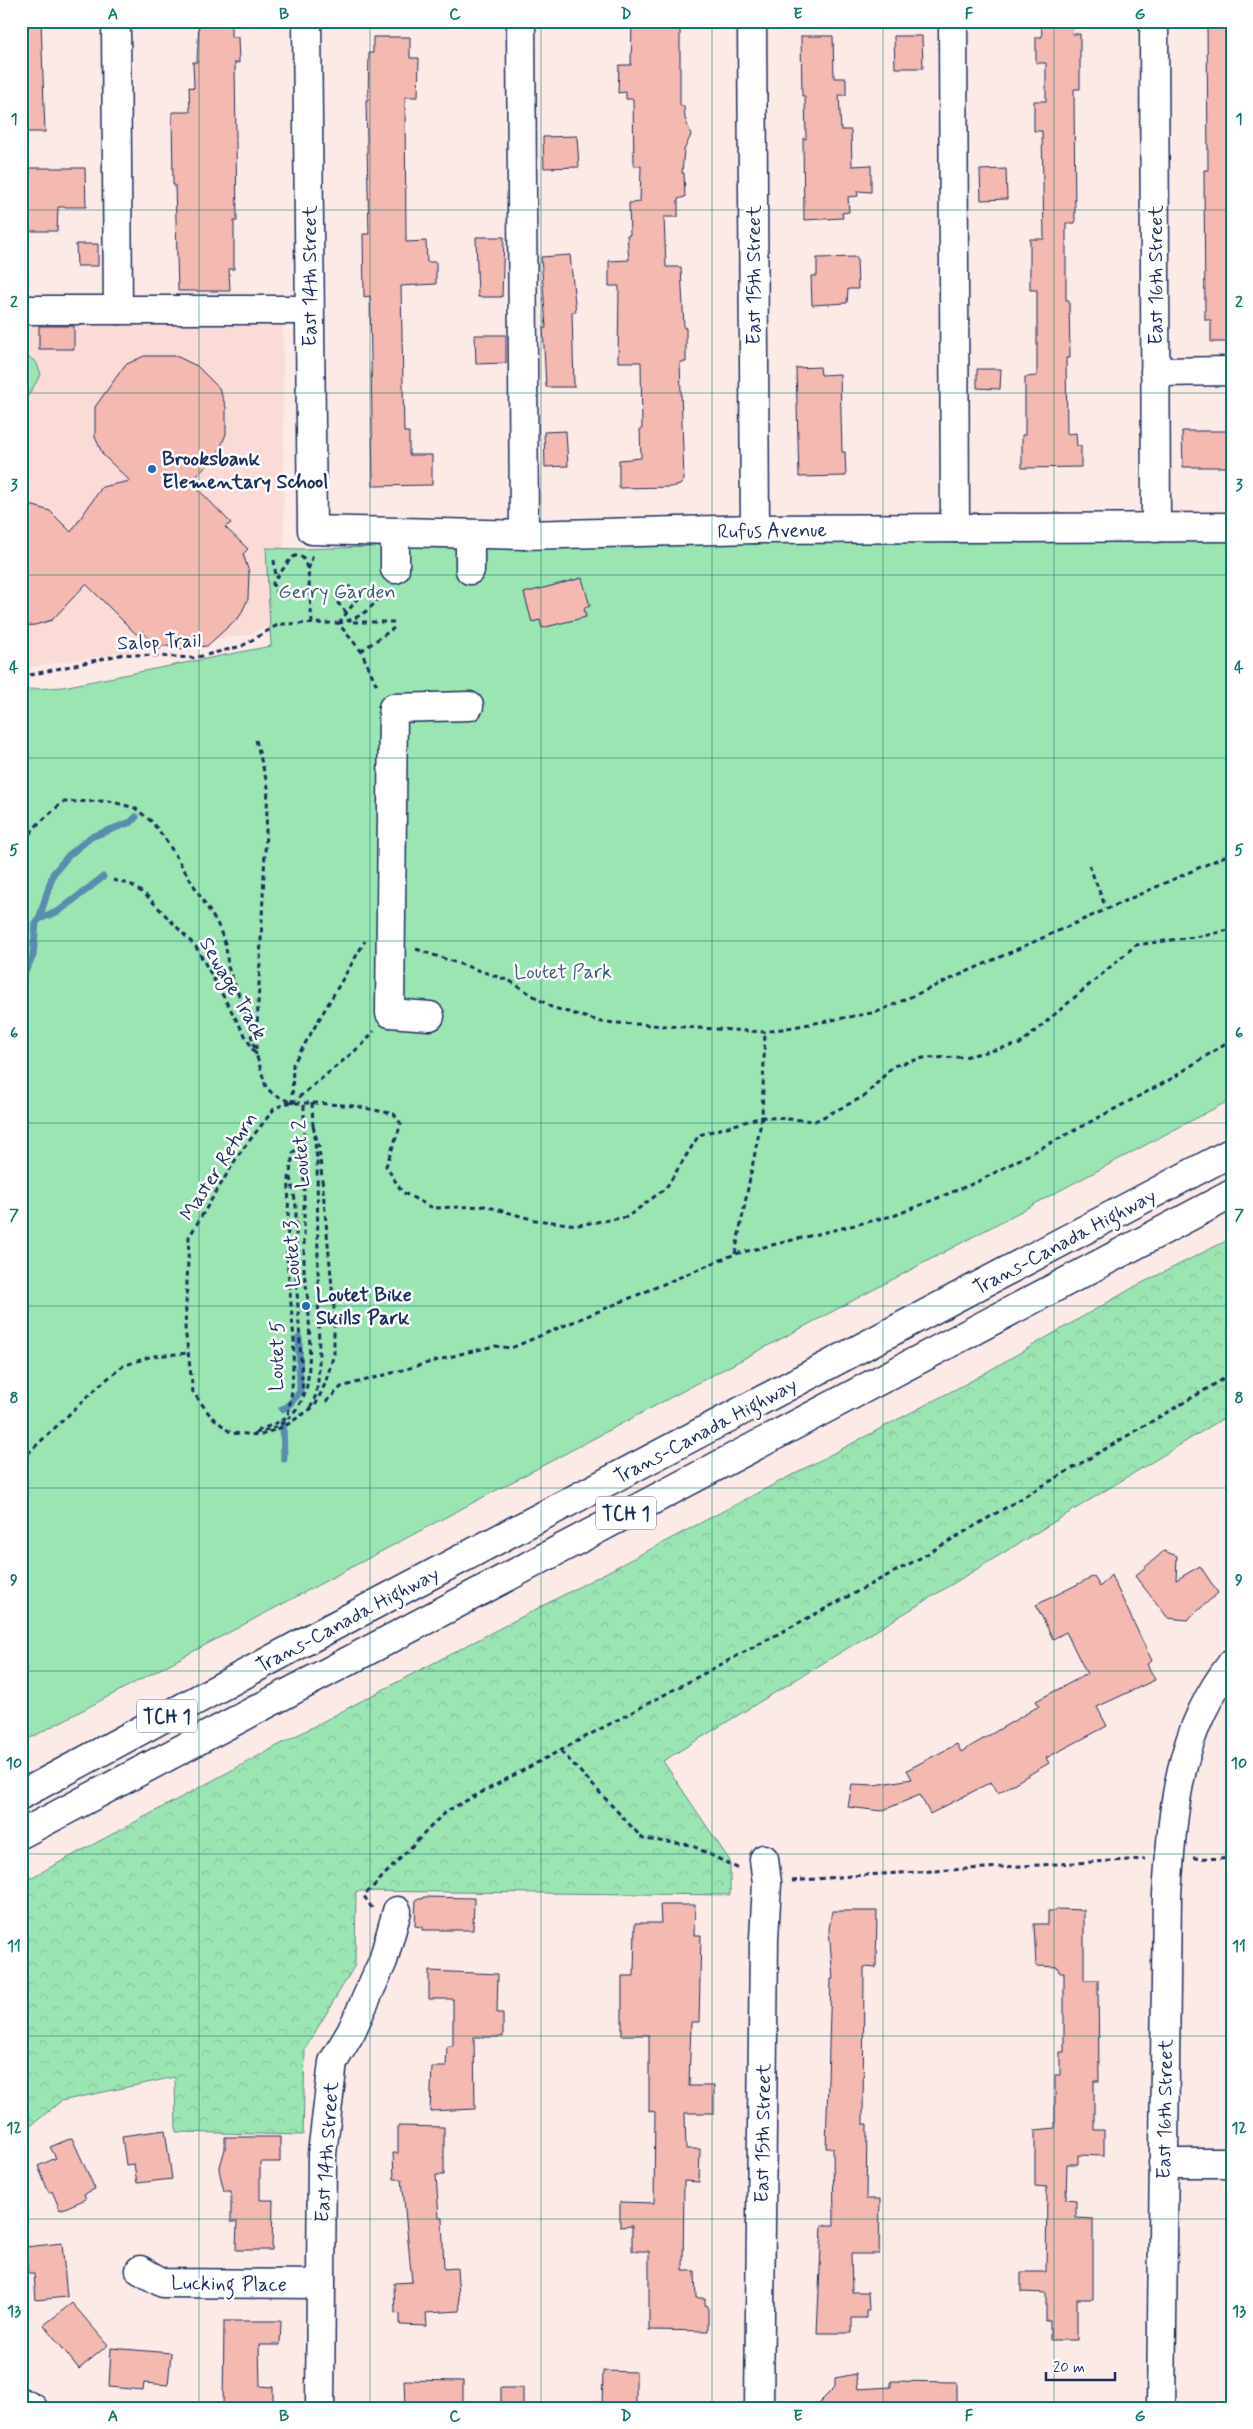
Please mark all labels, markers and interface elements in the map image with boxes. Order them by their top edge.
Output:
text: A [108,4,118,25]
text: B [279,4,289,25]
text: C [449,4,461,25]
text: D [620,4,632,25]
text: E [793,4,803,25]
text: F [965,4,974,25]
text: G [1135,4,1146,25]
text: 1 [10,109,18,130]
text: 1 [1235,109,1243,130]
street label: East 14th Street [297,205,324,347]
street label: East 15th Street [741,205,768,345]
street label: East 16th Street [1143,205,1170,345]
text: 2 [10,292,18,313]
text: 2 [1235,292,1243,313]
place label: Brooksbank Elementary School [162,446,328,496]
marker: Brooksbank Elementary School [146,463,158,475]
text: 3 [10,475,18,496]
text: 3 [1235,475,1243,496]
street label: Rufus Avenue [717,517,827,546]
park label: Gerry Garden [278,579,396,606]
street label: Salop Trail [117,628,201,657]
text: 4 [9,657,19,678]
text: 4 [1234,657,1244,678]
text: 5 [9,840,19,861]
text: 5 [1234,840,1244,861]
street label: Sewage Track [192,932,273,1046]
park label: Loutet Park [514,959,612,986]
text: 6 [10,1023,18,1044]
text: 6 [1235,1023,1243,1044]
street label: Master Return [174,1107,265,1226]
street label: Loutet 2 [286,1119,317,1189]
street label: Trans-Canada Highway [969,1183,1162,1304]
text: 7 [9,1205,19,1226]
text: 7 [1234,1205,1244,1226]
street label: Loutet 3 [277,1220,308,1288]
place label: Loutet Bike Skills Park [316,1282,412,1332]
marker: Loutet Bike Skills Park [300,1300,312,1312]
street label: Loutet 5 [263,1321,292,1391]
street label: Trans-Canada Highway [610,1372,803,1493]
text: 8 [9,1388,19,1409]
text: 8 [1234,1388,1244,1409]
road number: TCH 1 [596,1496,656,1530]
street label: Trans-Canada Highway [252,1561,445,1682]
text: 9 [10,1570,18,1591]
text: 9 [1235,1570,1243,1591]
road number: TCH 1 [137,1700,197,1732]
text: 10 [6,1753,22,1774]
text: 10 [1231,1753,1247,1774]
text: 11 [7,1936,21,1957]
text: 11 [1232,1936,1246,1957]
street label: East 16th Street [1151,2038,1180,2179]
street label: East 15th Street [749,2063,778,2203]
street label: East 14th Street [309,2080,346,2224]
text: 12 [6,2118,22,2139]
text: 12 [1231,2118,1247,2139]
street label: Lucking Place [171,2270,287,2301]
text: 13 [7,2301,21,2322]
text: 13 [1232,2301,1246,2322]
scale bar [1046,2349,1114,2381]
text: 20 m [1053,2358,1085,2378]
text: A [108,2406,118,2427]
text: B [279,2406,289,2427]
text: C [449,2406,461,2427]
text: D [620,2406,632,2427]
text: E [793,2406,803,2427]
text: F [965,2406,974,2427]
text: G [1135,2406,1146,2427]

